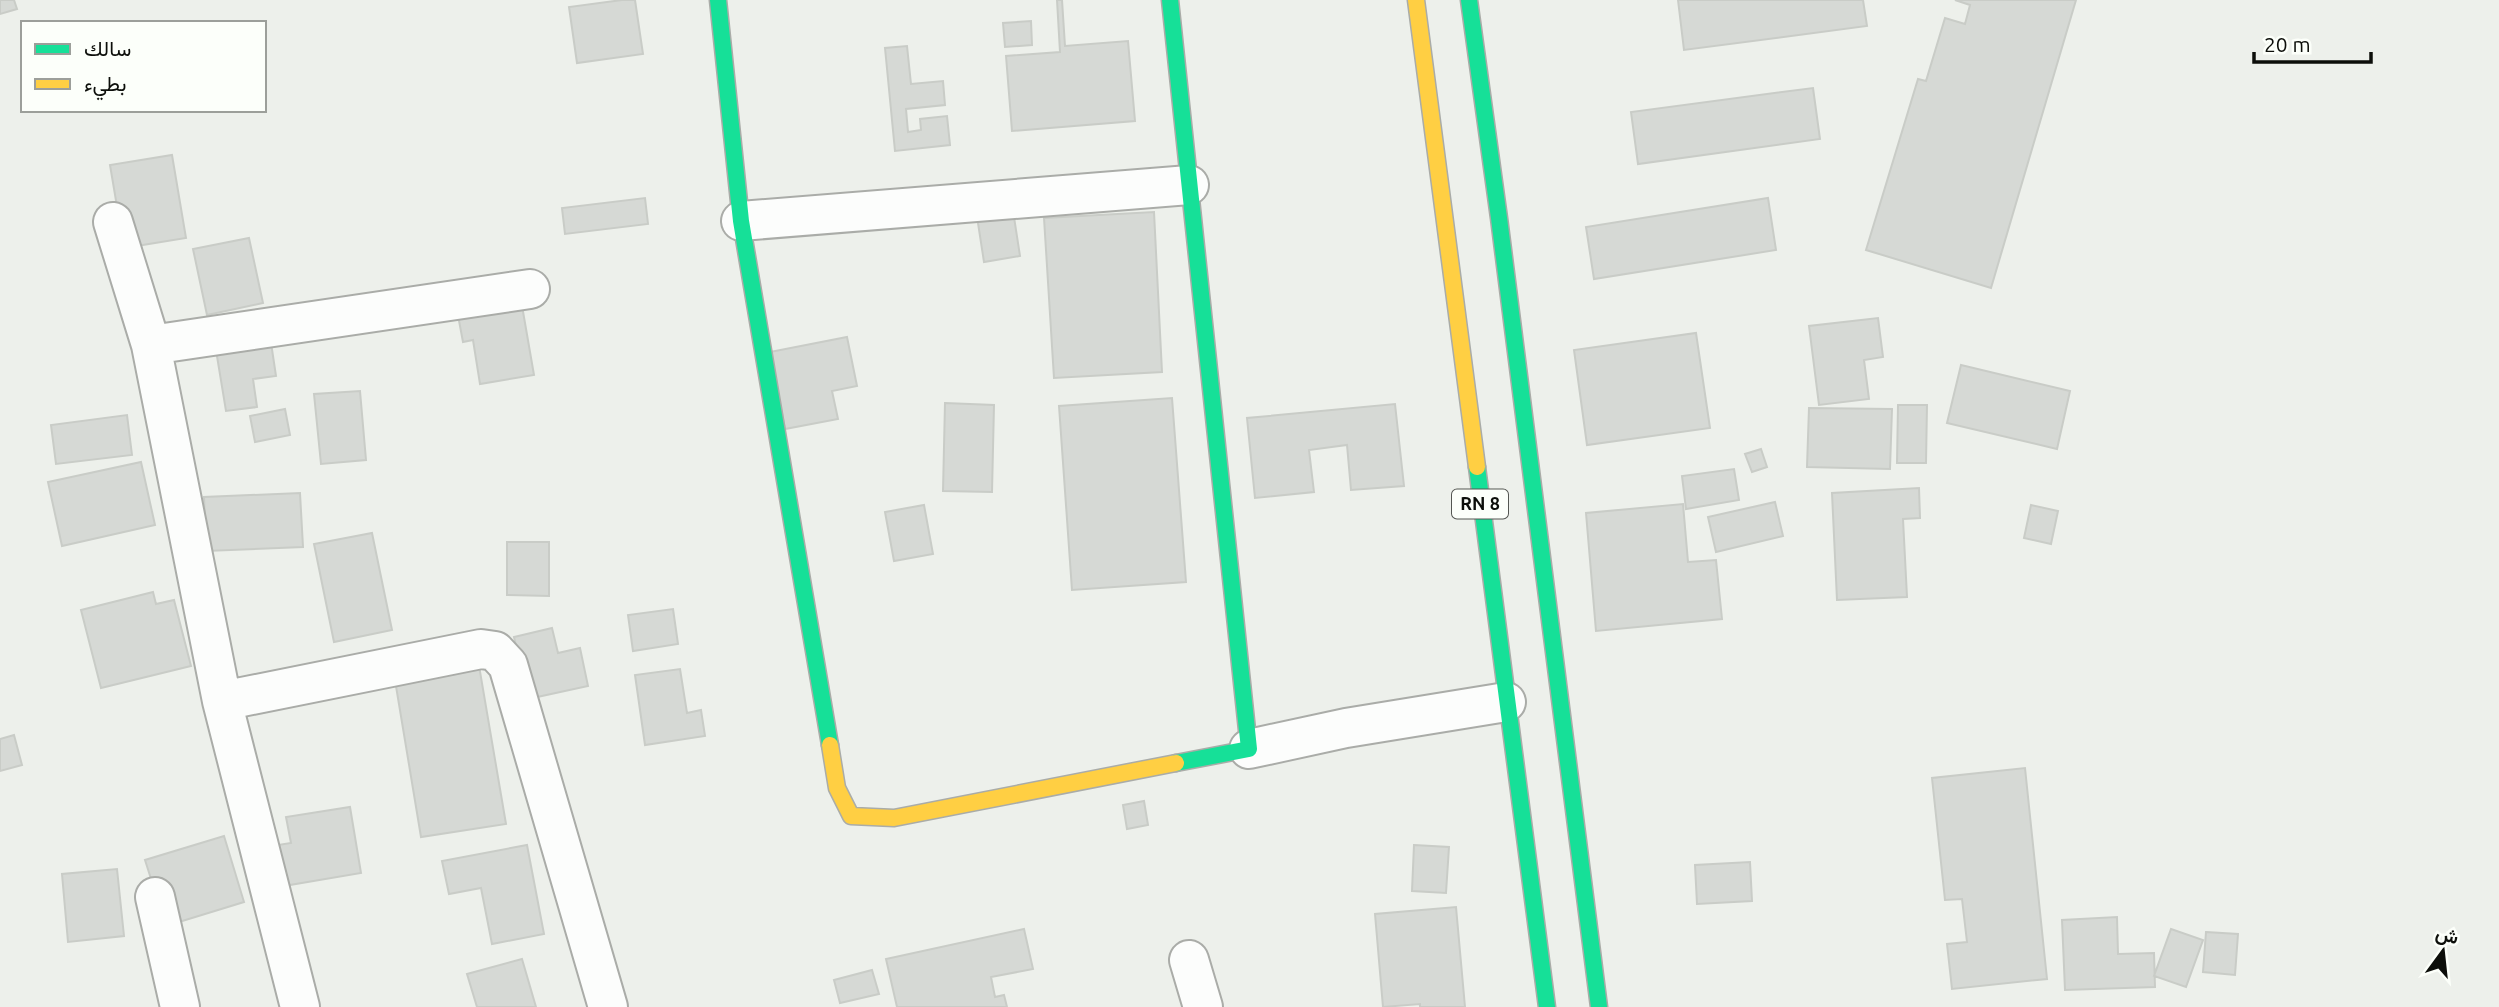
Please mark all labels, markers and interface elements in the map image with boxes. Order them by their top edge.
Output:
legend [21,21,266,112]
scale bar [2254,21,2371,65]
text: 20 m [2264,32,2311,56]
text: سالك [84,36,131,60]
text: بطيء [84,71,127,101]
road number: RN 8 [1452,490,1508,518]
north arrow [2408,916,2478,986]
text: ش [2433,921,2461,949]

